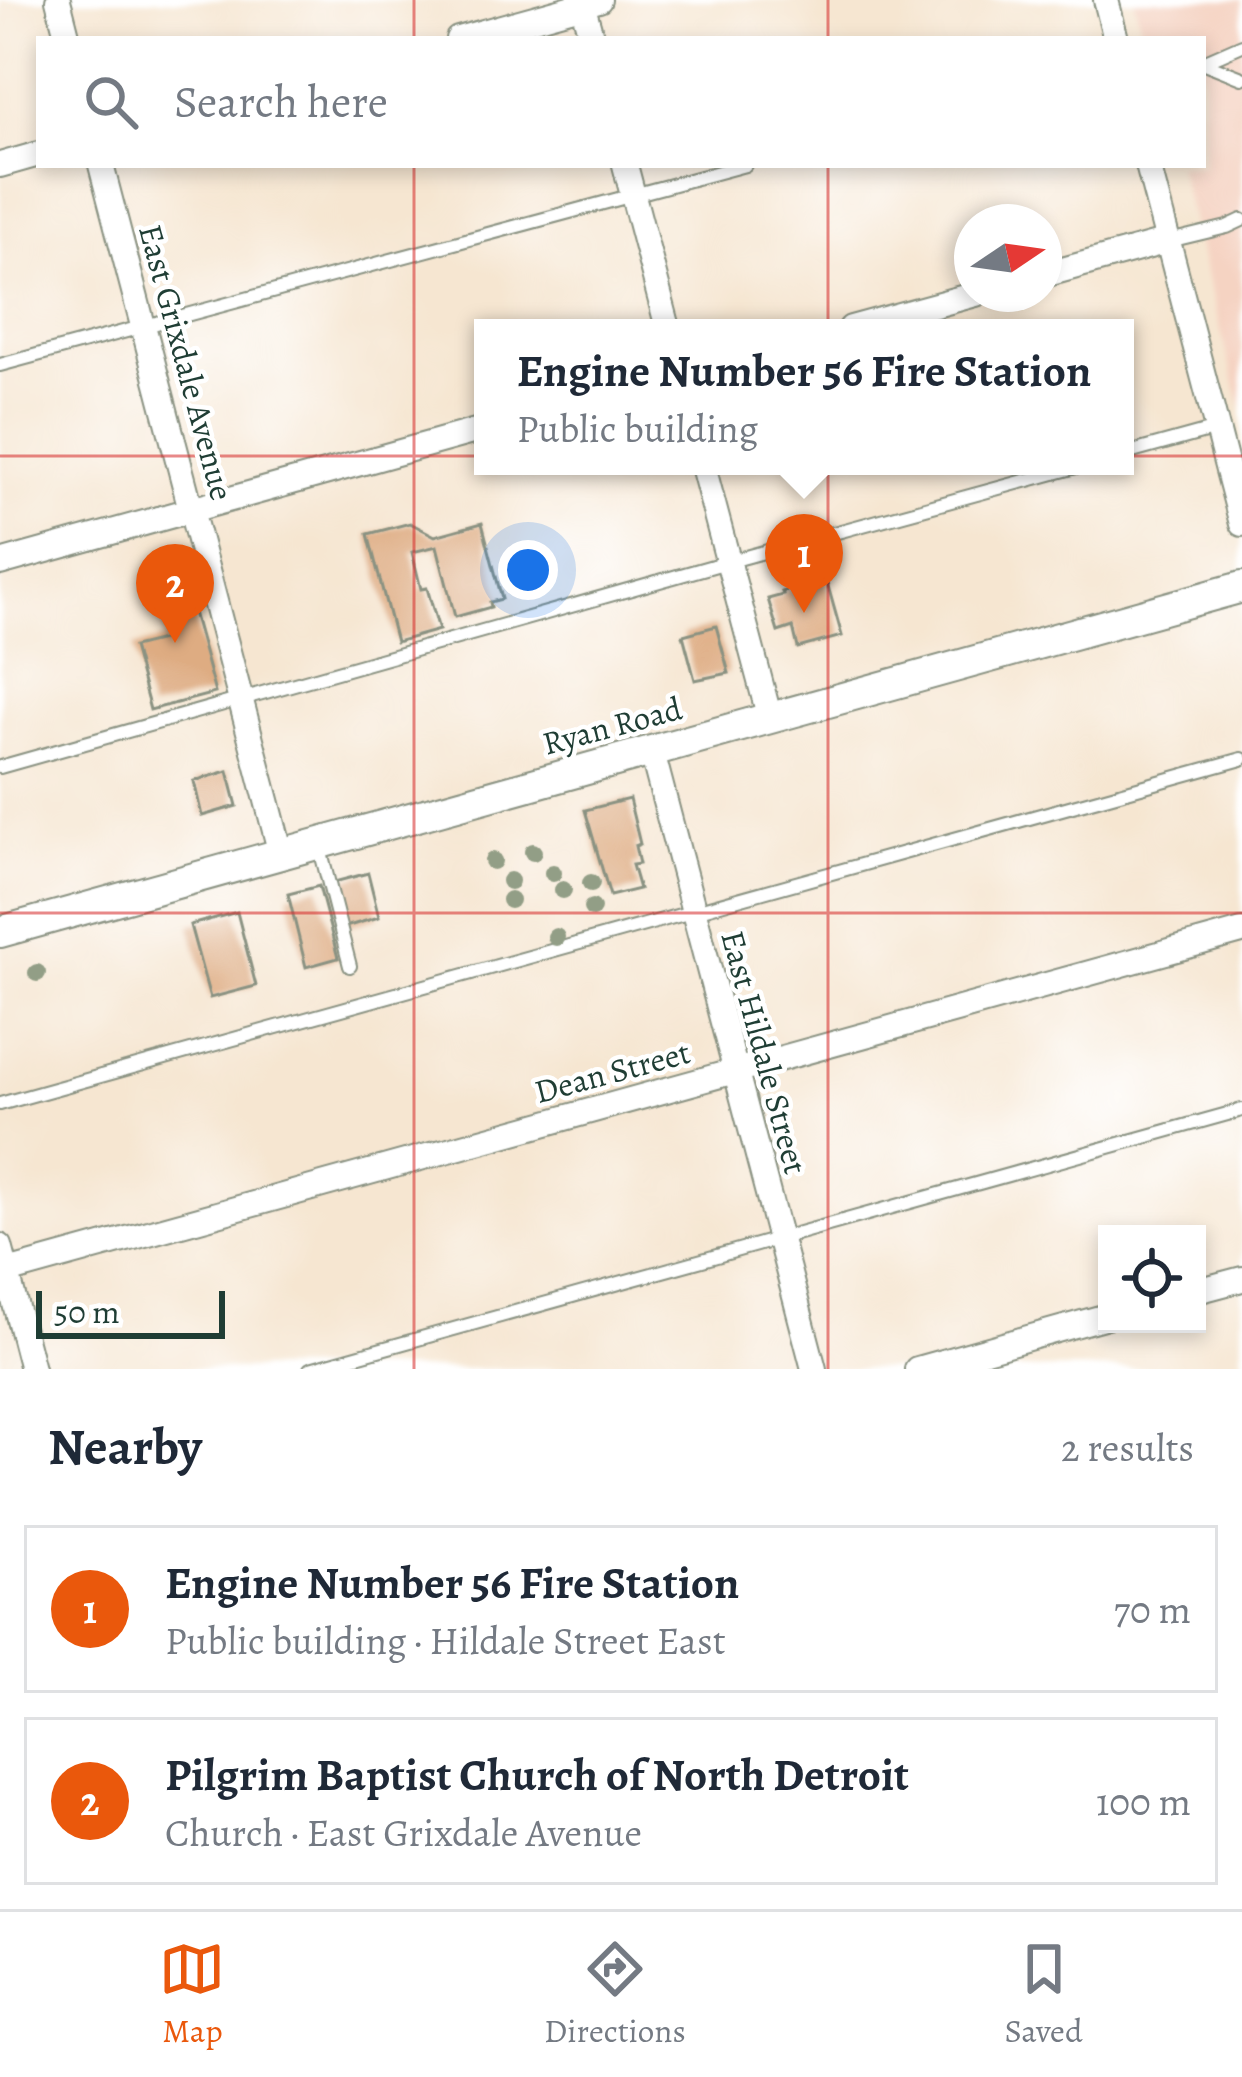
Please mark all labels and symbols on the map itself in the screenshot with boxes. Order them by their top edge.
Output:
north arrow [954,204,1062,312]
street label: East Grixdale Avenue [128,219,245,505]
pin: 1 [765,514,843,613]
your location [498,540,558,600]
pin: 2 [136,544,214,643]
street label: Ryan Road [538,685,687,766]
street label: East Hildale Street [710,925,819,1179]
street label: Dean Street [529,1029,695,1114]
scale bar [36,1285,225,1338]

